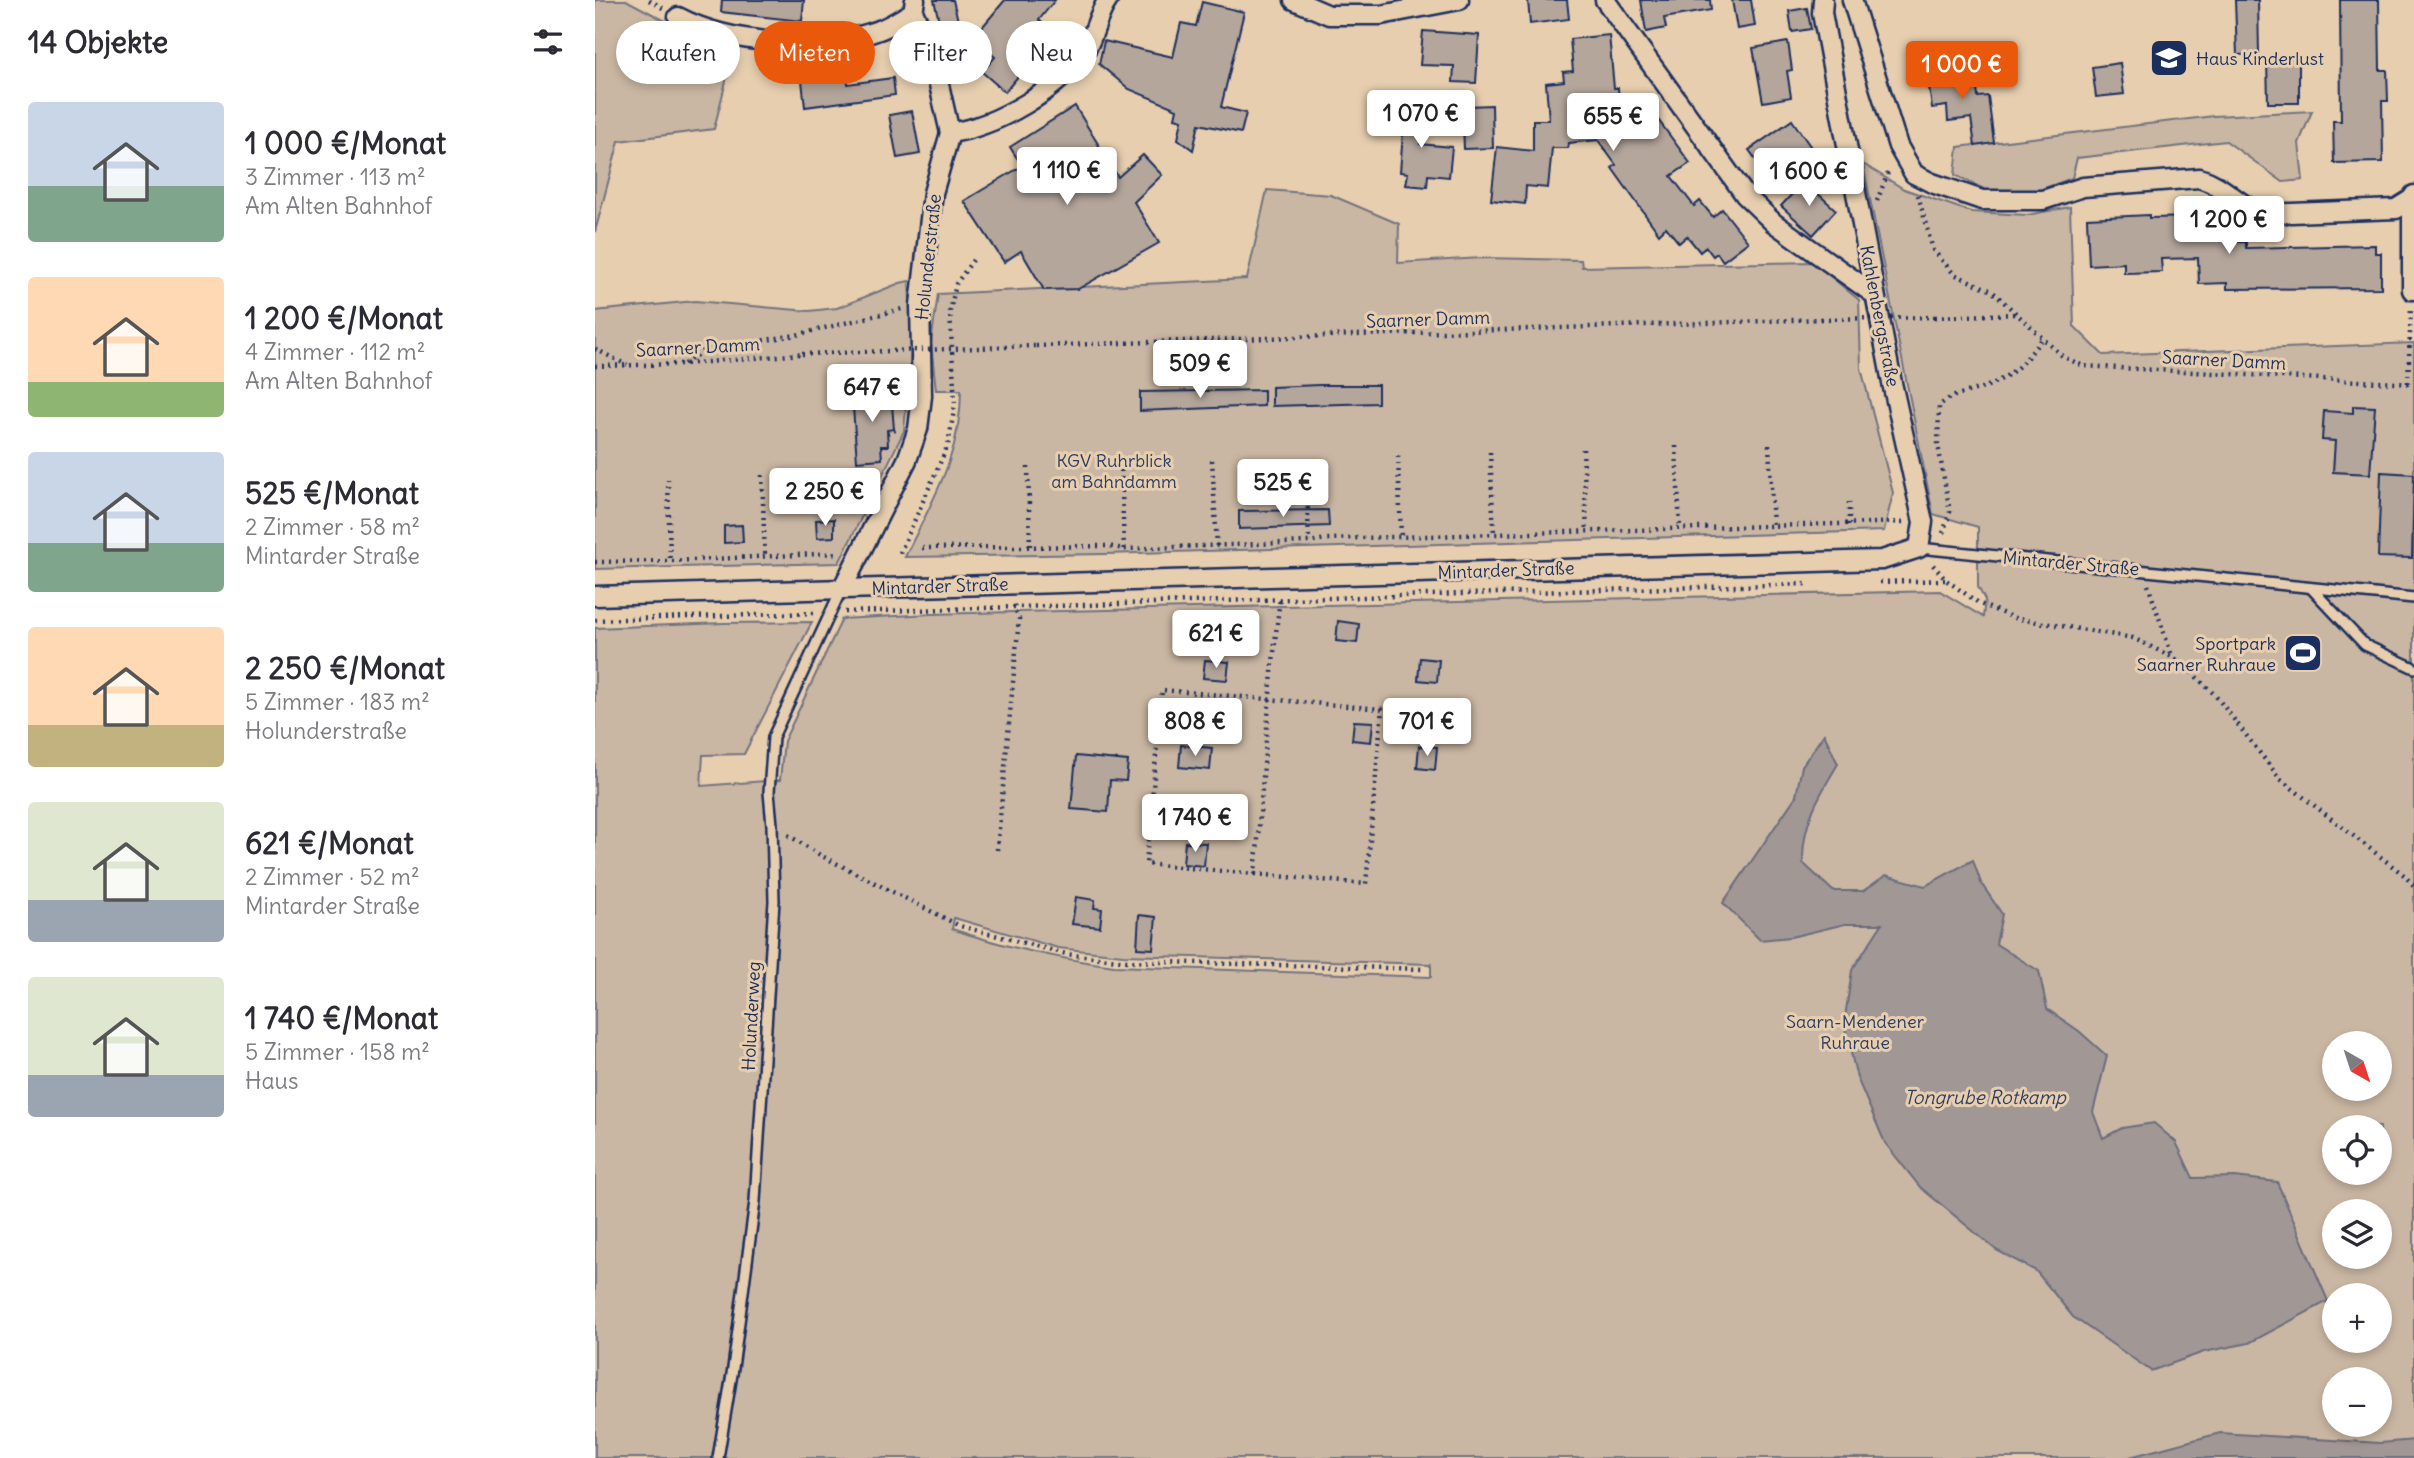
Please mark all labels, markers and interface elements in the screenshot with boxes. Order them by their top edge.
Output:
chip: Kaufen [616,21,740,84]
chip: Mieten [754,21,875,84]
chip: Filter [889,21,992,84]
chip: Neu [1006,21,1097,84]
text: 14 Objekte [28,23,168,61]
icon: filters [529,23,567,61]
school or university icon: Haus Kinderlust [2148,37,2190,79]
pin: 1 000 € [1897,42,2027,101]
place label: Haus Kinderlust [2196,47,2324,70]
text: 1 000 € [1922,49,2002,78]
pin: 1 070 € [1356,90,1486,150]
pin: 655 € [1564,94,1662,153]
text: 1 070 € [1383,98,1459,127]
text: 655 € [1583,101,1643,130]
text: 1 000 €/Monat [245,124,446,162]
icon: home [84,130,168,214]
pin: 1 110 € [1002,148,1132,207]
pin: 1 600 € [1744,148,1874,208]
text: 1 110 € [1033,155,1101,184]
text: 1 600 € [1770,156,1848,185]
text: 3 Zimmer · 113 m² [245,162,426,191]
text: Am Alten Bahnhof [245,191,432,220]
street label: Holunderstraße [910,193,946,321]
pin: 1 200 € [2164,196,2294,256]
text: 1 200 € [2190,204,2268,233]
street label: Kahlenbergstraße [1855,243,1905,389]
text: 1 200 €/Monat [245,299,443,337]
icon: home [84,305,168,389]
street label: Saarner Damm [1366,305,1491,333]
street label: Saarner Damm [635,332,761,362]
text: 4 Zimmer · 112 m² [245,337,425,366]
pin: 509 € [1151,340,1249,400]
street label: Saarner Damm [2161,345,2287,375]
text: 509 € [1169,348,1231,377]
pin: 647 € [823,364,921,424]
text: Am Alten Bahnhof [245,366,432,395]
text: 647 € [843,372,901,401]
park label: KGV Ruhrblick am Bahndamm [1051,449,1177,493]
pin: 525 € [1234,460,1332,519]
text: 525 € [1253,467,1313,496]
pin: 2 250 € [760,468,890,528]
text: 525 €/Monat [245,474,419,512]
text: 2 250 € [785,476,865,505]
icon: home [84,480,168,564]
text: 2 Zimmer · 58 m² [245,512,420,541]
text: Mintarder Straße [245,541,420,570]
street label: Mintarder Straße [2002,546,2140,580]
street label: Mintarder Straße [1437,556,1575,584]
street label: Mintarder Straße [871,572,1009,600]
pin: 621 € [1167,610,1265,670]
text: 621 € [1188,618,1244,647]
place label: Sportpark Saarner Ruhraue [2137,632,2276,676]
sports icon: Sportpark Saarner Ruhraue [2282,632,2324,674]
text: 2 250 €/Monat [245,649,445,687]
icon: home [84,655,168,739]
text: 5 Zimmer · 183 m² [245,687,430,716]
pin: 808 € [1146,698,1244,758]
pin: 701 € [1378,698,1476,758]
text: 808 € [1164,706,1226,735]
text: 701 € [1399,706,1455,735]
text: Holunderstraße [245,716,407,745]
pin: 1 740 € [1130,794,1260,854]
text: 1 740 € [1158,802,1232,831]
text: 621 €/Monat [245,824,414,862]
icon: home [84,830,168,914]
text: 2 Zimmer · 52 m² [245,862,420,891]
text: Mintarder Straße [245,891,420,920]
street label: Holunderweg [737,961,765,1071]
text: 1 740 €/Monat [245,999,438,1037]
icon: home [84,1005,168,1089]
park label: Saarn-Mendener Ruhraue [1786,1010,1925,1054]
north arrow [2322,1031,2392,1101]
map controls [2322,1031,2392,1437]
text: 5 Zimmer · 158 m² [245,1037,430,1066]
text: Haus [245,1066,298,1095]
water label: Tongrube Rotkamp [1904,1085,2067,1109]
button: locate [2322,1115,2392,1185]
button: layers [2322,1199,2392,1269]
button: + [2322,1283,2392,1353]
button: − [2322,1367,2392,1437]

